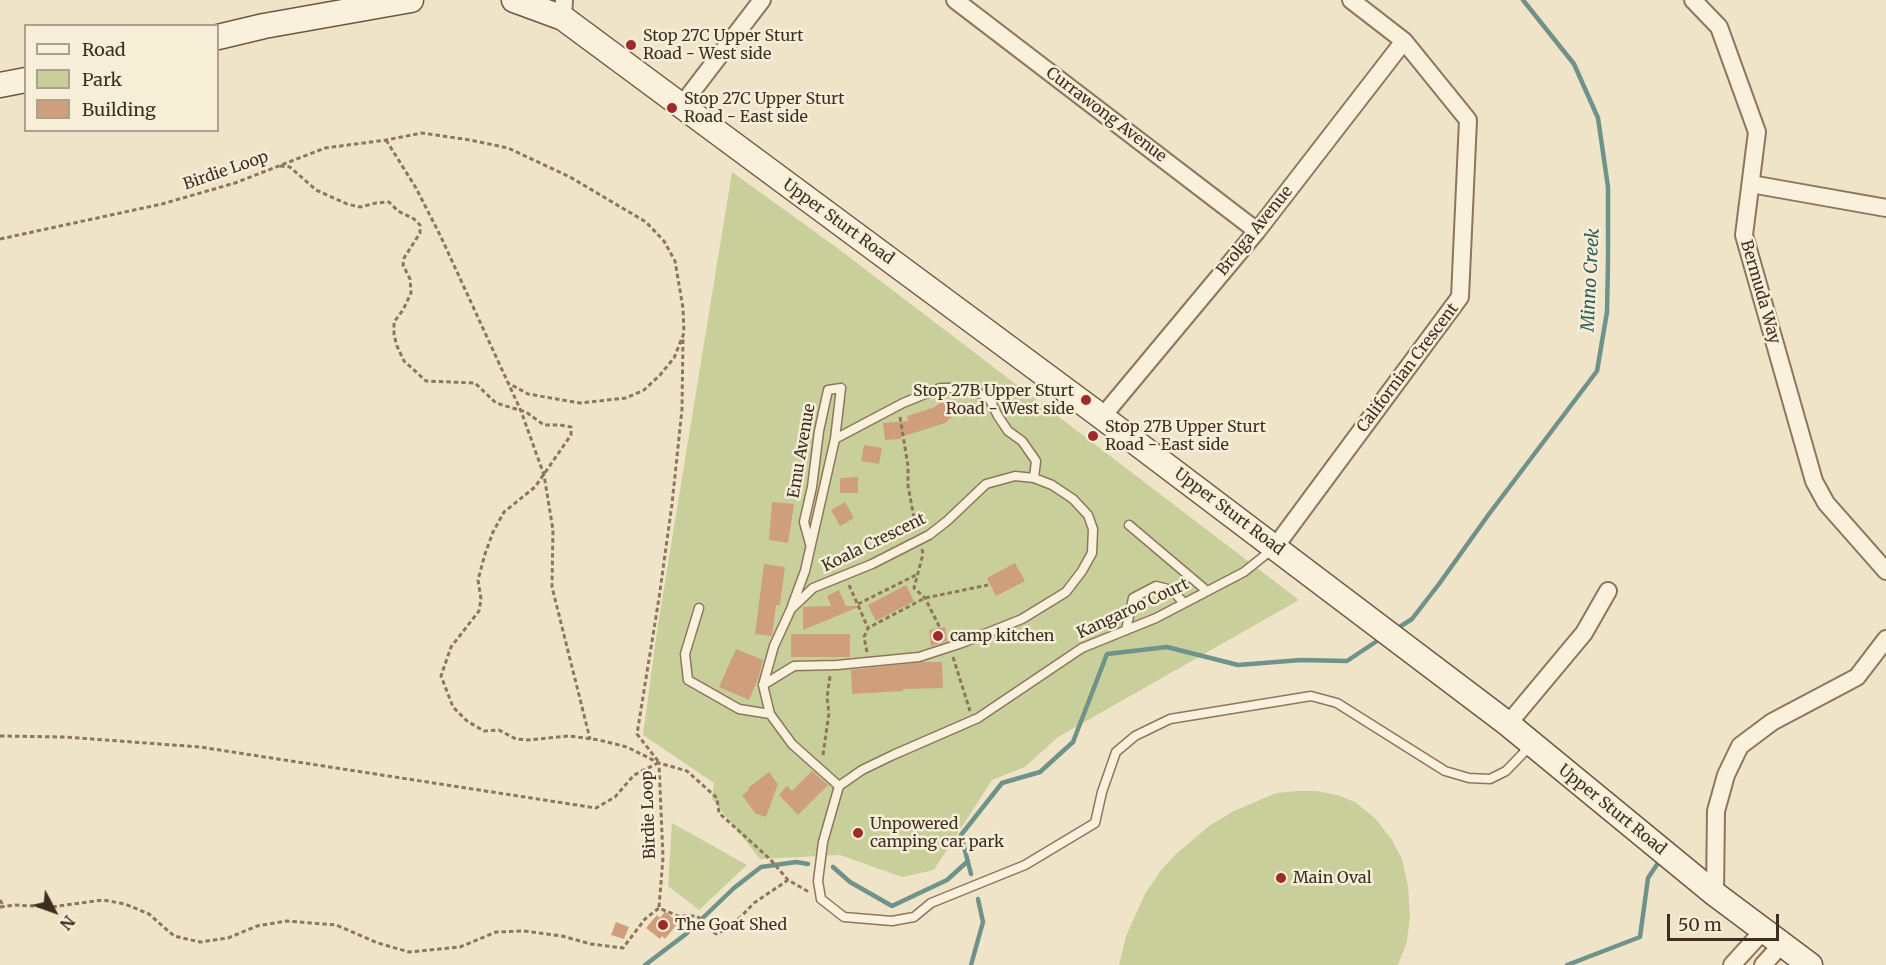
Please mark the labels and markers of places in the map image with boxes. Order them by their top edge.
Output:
place label: Stop 27C Upper Sturt Road - West side [643,26,804,64]
marker: Stop 27C Upper Sturt Road - West side [624,38,638,52]
place label: Stop 27C Upper Sturt Road - East side [684,89,845,127]
marker: Stop 27C Upper Sturt Road - East side [665,101,679,115]
place label: Stop 27B Upper Sturt Road - West side [913,381,1074,419]
marker: Stop 27B Upper Sturt Road - West side [1079,393,1093,407]
place label: Stop 27B Upper Sturt Road - East side [1105,417,1266,455]
marker: Stop 27B Upper Sturt Road - East side [1086,429,1100,443]
place label: camp kitchen [950,626,1054,646]
marker: camp kitchen [931,629,945,643]
place label: Unpowered camping car park [870,814,1004,852]
marker: Unpowered camping car park [851,826,865,840]
place label: Main Oval [1293,868,1372,888]
marker: Main Oval [1274,871,1288,885]
place label: The Goat Shed [675,915,787,935]
marker: The Goat Shed [656,918,670,932]

